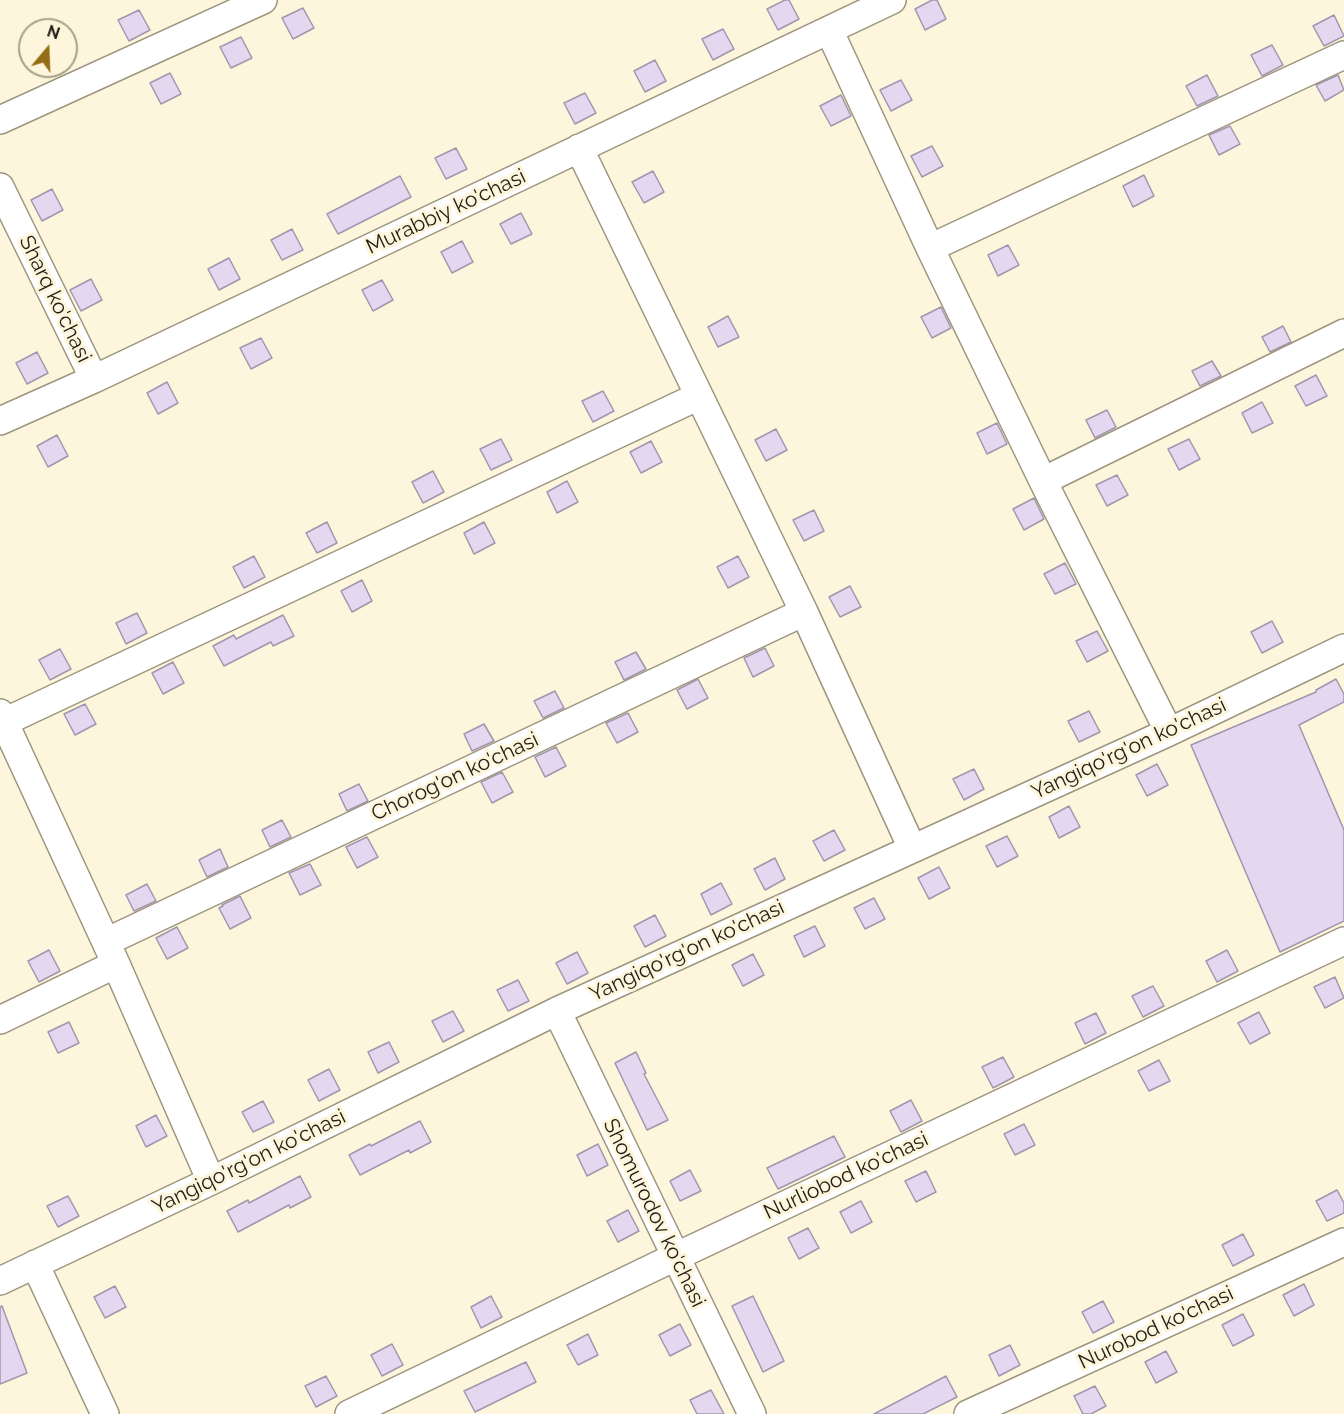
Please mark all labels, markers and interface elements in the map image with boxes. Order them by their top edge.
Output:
north arrow [18,18,78,78]
text: N [45,21,62,43]
street label: Murabbiy ko'chasi [362,164,530,260]
street label: Sharq ko'chasi [13,231,97,367]
street label: Yangiqo'rg'on ko'chasi [1028,693,1230,805]
street label: Chorog'on ko'chasi [368,727,542,827]
street label: Yangiqo'rg'on ko'chasi [586,895,788,1007]
street label: Yangiqo'rg'on ko'chasi [148,1104,350,1220]
street label: Shomurodov ko'chasi [597,1115,711,1311]
street label: Nurliobod ko'chasi [760,1127,932,1225]
street label: Nurobod ko'chasi [1074,1281,1238,1375]

